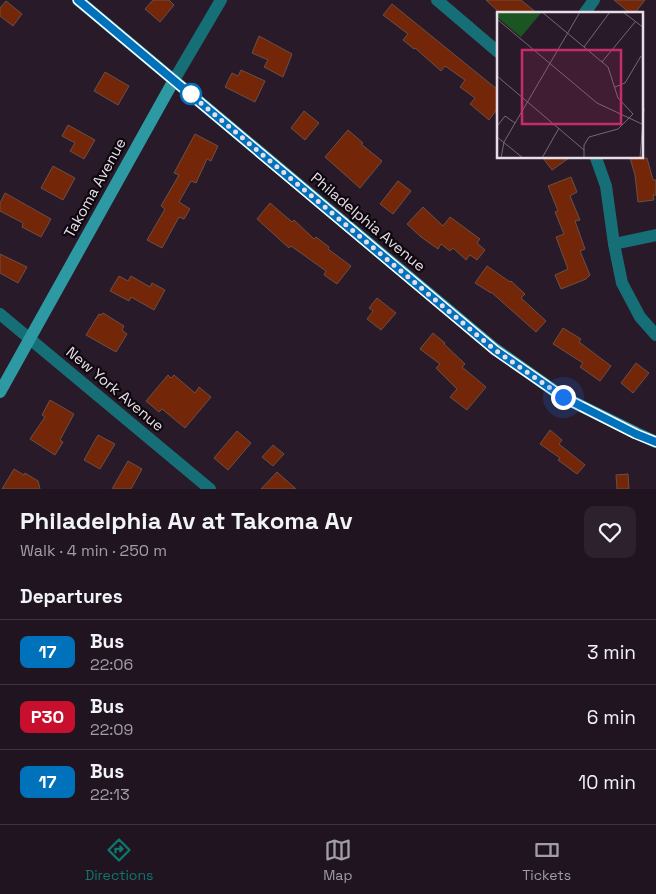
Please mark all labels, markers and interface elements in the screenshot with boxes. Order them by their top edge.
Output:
inset map [497,12,644,159]
unlabelled marker [180,83,202,105]
street label: Takoma Avenue [59,134,130,241]
street label: Philadelphia Avenue [307,168,430,275]
street label: New York Avenue [63,342,168,435]
your location [551,385,576,410]
text: Philadelphia Av at Takoma Av [20,505,353,536]
button: heart [584,506,636,558]
text: Walk · 4 min · 250 m [20,540,167,561]
text: Departures [20,584,123,609]
text: Bus [90,629,124,654]
text: 17 [38,640,57,663]
text: 3 min [587,640,636,665]
text: 22:06 [90,654,133,675]
text: Bus [90,694,124,719]
text: P30 [31,705,64,728]
text: 6 min [587,705,636,730]
text: 22:09 [90,719,133,740]
text: Bus [90,759,124,784]
text: 17 [38,770,57,793]
text: 10 min [578,770,636,795]
text: 22:13 [90,784,130,805]
tab: Directions [85,836,153,884]
tab: Map [323,836,352,884]
tab: Tickets [522,836,571,884]

